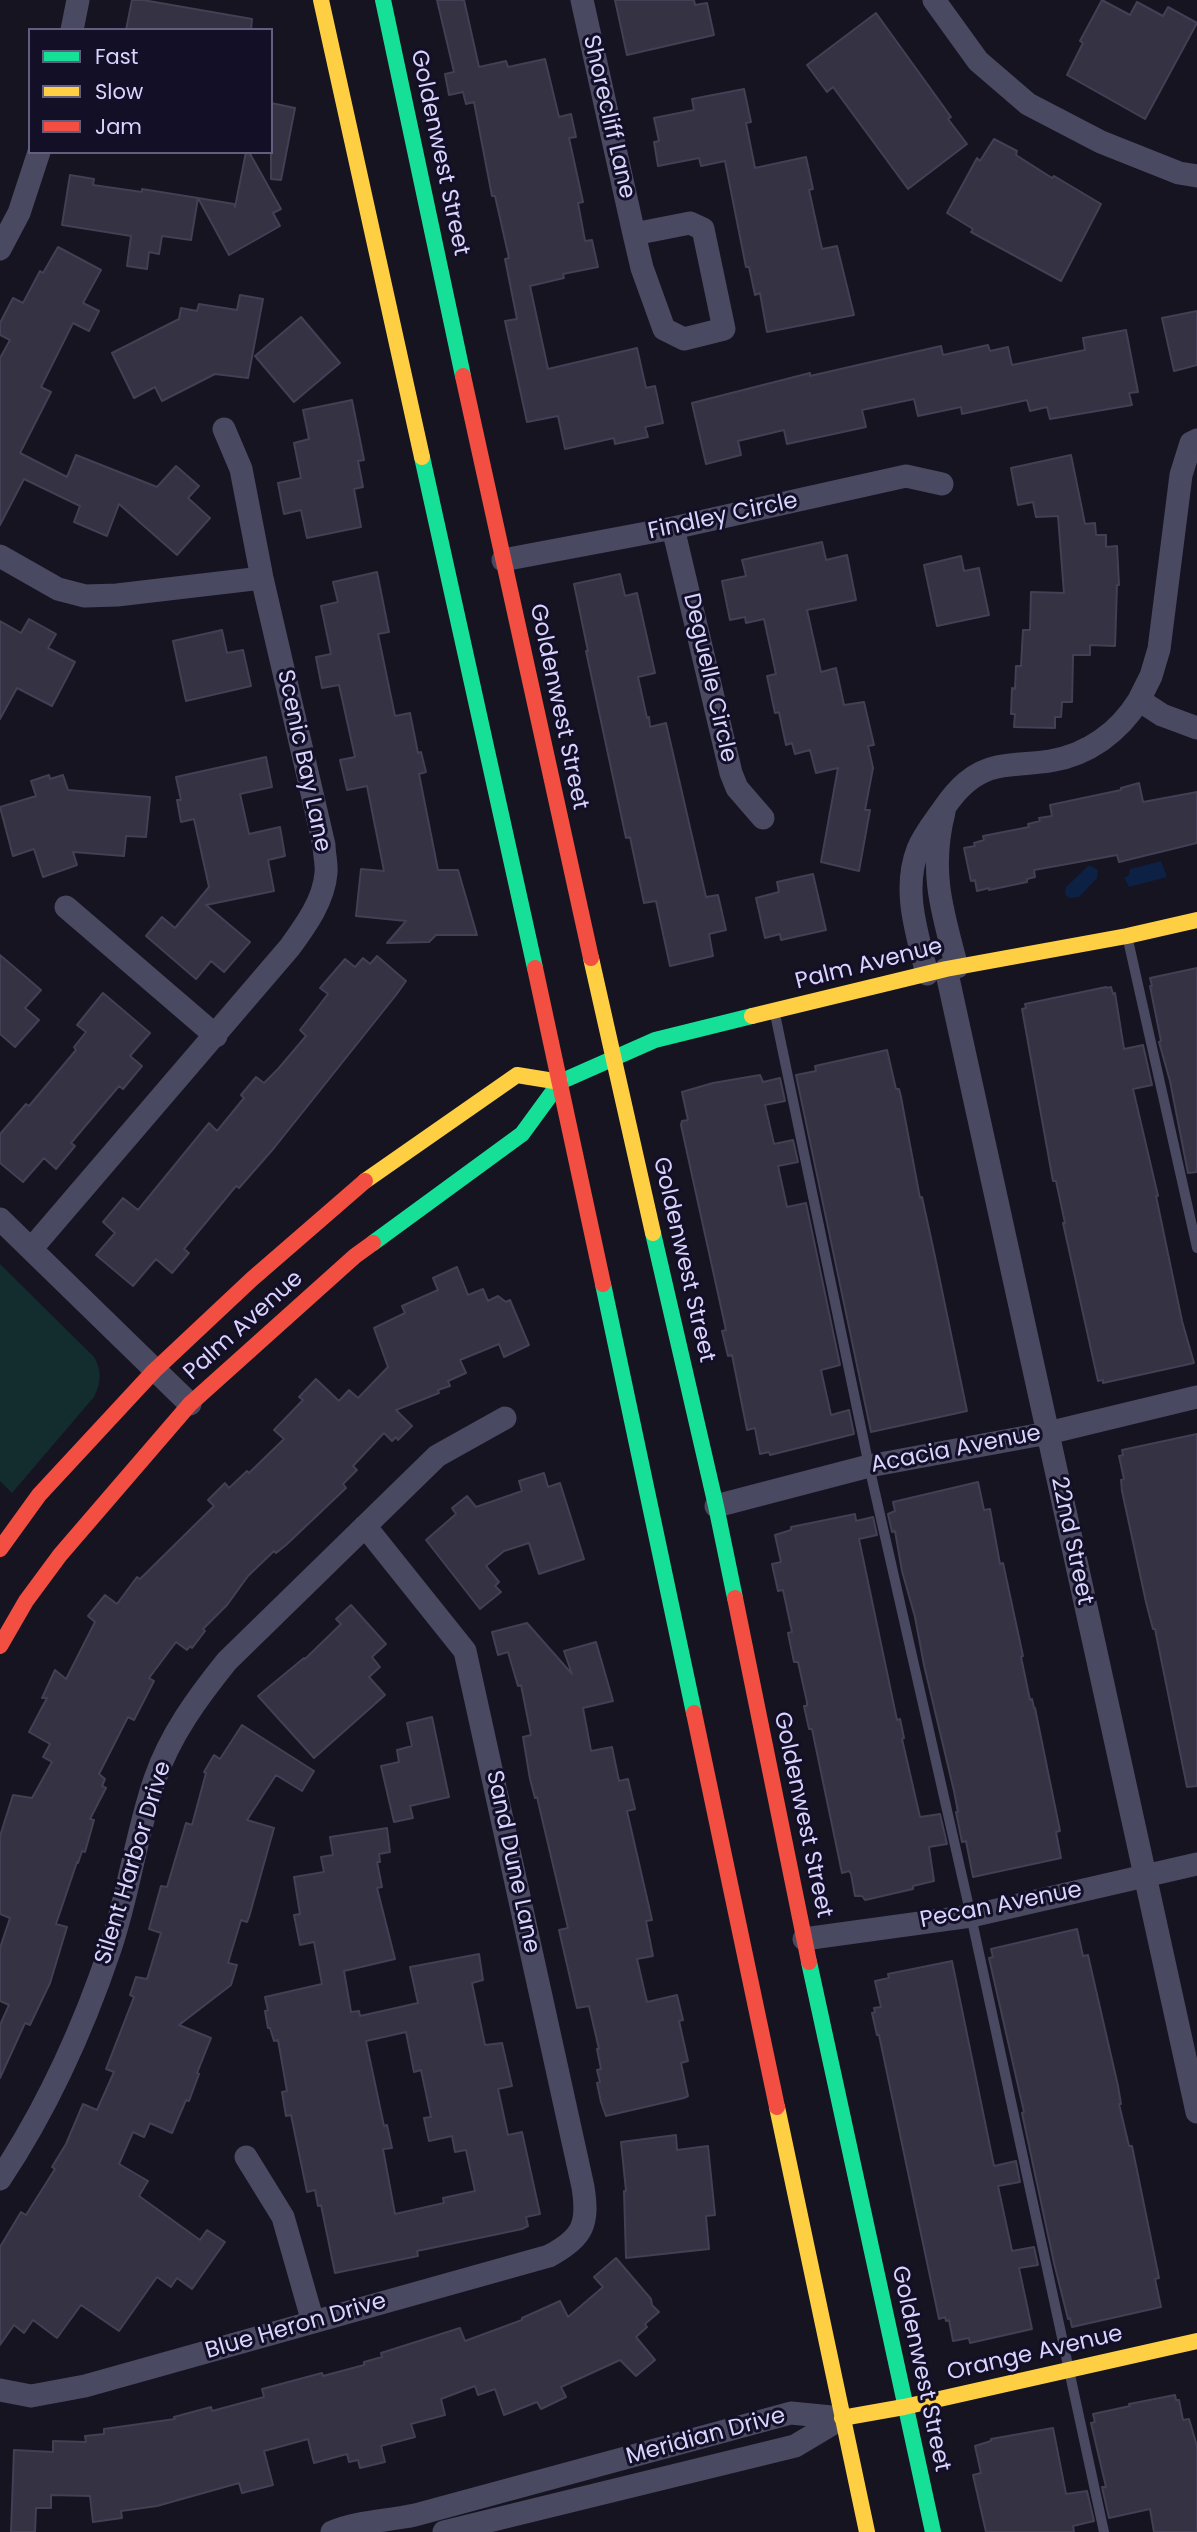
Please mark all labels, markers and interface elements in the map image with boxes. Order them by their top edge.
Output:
legend [28,28,273,154]
street label: Shorecliff Lane [576,33,640,201]
text: Fast [95,42,138,71]
street label: Goldenwest Street [404,48,474,258]
text: Slow [95,77,143,106]
text: Jam [95,112,142,141]
street label: Findley Circle [646,488,800,546]
street label: Deguelle Circle [676,591,742,765]
street label: Goldenwest Street [523,602,593,812]
street label: Scenic Bay Lane [270,667,336,855]
street label: Palm Avenue [793,933,945,997]
street label: Goldenwest Street [646,1155,720,1365]
street label: Palm Avenue [179,1265,309,1387]
street label: Acacia Avenue [869,1420,1043,1480]
street label: 22nd Street [1044,1474,1098,1608]
street label: Goldenwest Street [767,1710,837,1920]
street label: Silent Harbor Drive [90,1758,178,1968]
street label: Sand Dune Lane [479,1768,545,1956]
street label: Pecan Avenue [918,1877,1084,1935]
street label: Goldenwest Street [885,2264,955,2474]
street label: Blue Heron Drive [202,2288,390,2366]
street label: Orange Avenue [945,2320,1125,2388]
street label: Meridian Drive [623,2403,789,2471]

